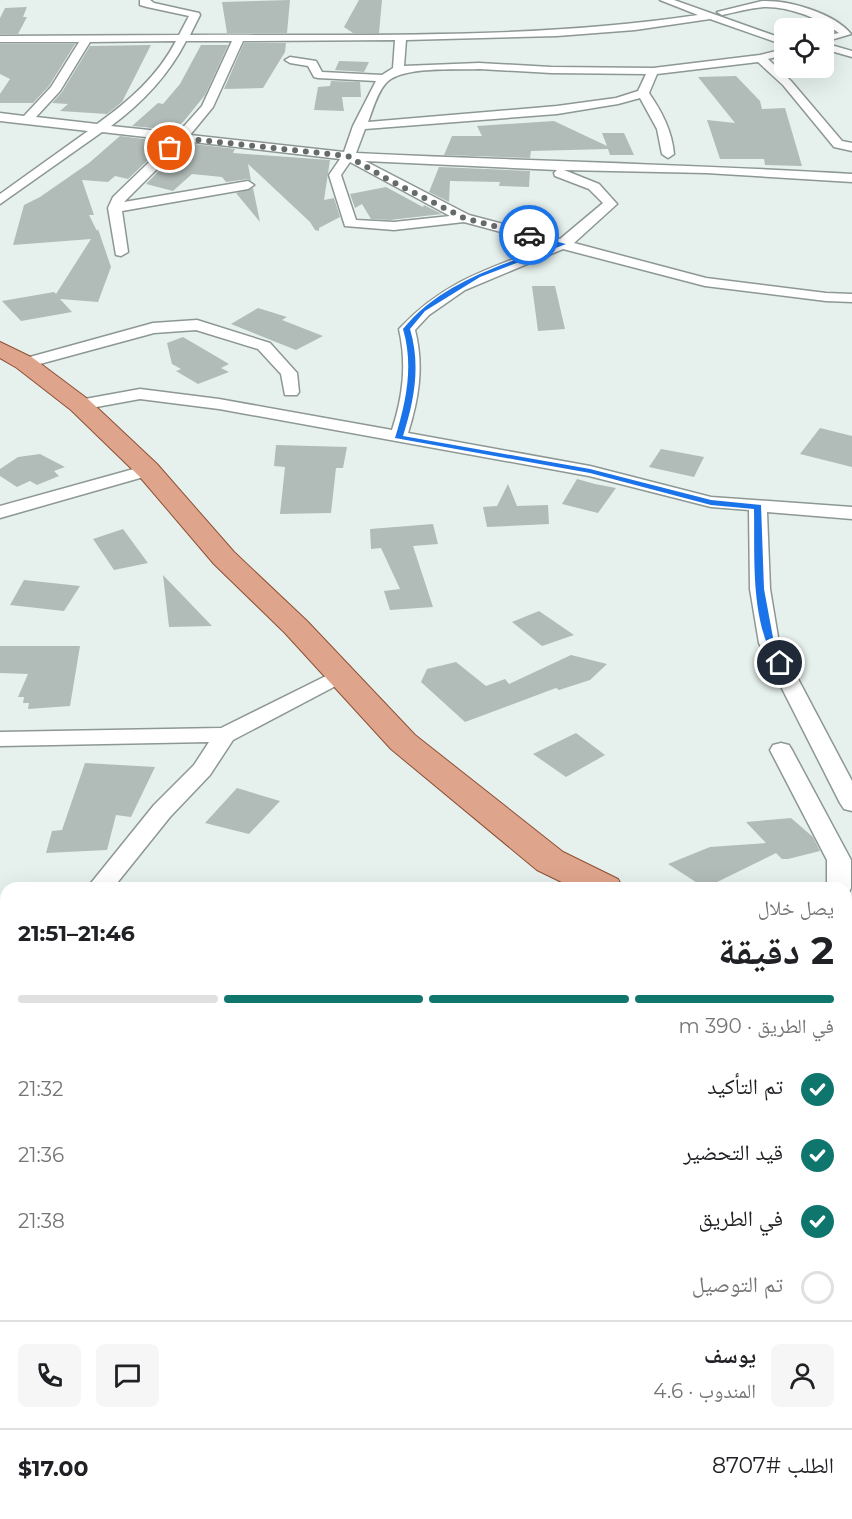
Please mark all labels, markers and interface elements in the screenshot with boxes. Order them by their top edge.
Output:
map controls [774,18,834,78]
button: locate [774,18,834,78]
pin [144,122,195,173]
icon: bag [153,131,186,164]
courier [499,205,559,265]
icon: car [513,219,546,252]
pin [754,637,805,688]
icon: home [763,646,796,679]
text: يصل خلال [758,896,834,920]
text: 21:46–21:51 [18,920,135,947]
text: 2 دقيقة [718,926,834,974]
text: في الطريق · 390 m [679,1014,834,1038]
text: تم التأكيد [707,1073,783,1100]
icon: check [801,1073,834,1106]
text: 21:32 [18,1077,63,1101]
text: قيد التحضير [683,1139,783,1166]
icon: check [801,1139,834,1172]
text: 21:36 [18,1143,64,1167]
text: في الطريق [699,1205,783,1232]
icon: check [801,1205,834,1238]
text: 21:38 [18,1209,65,1233]
text: تم التوصيل [692,1271,783,1298]
text: يوسف [704,1342,756,1369]
button: phone [18,1344,81,1407]
button: chat [96,1344,159,1407]
button: person [771,1344,834,1407]
text: المندوب · 4.6 [653,1379,756,1403]
text: الطلب #8707 [712,1452,834,1479]
text: $17.00 [18,1455,88,1482]

